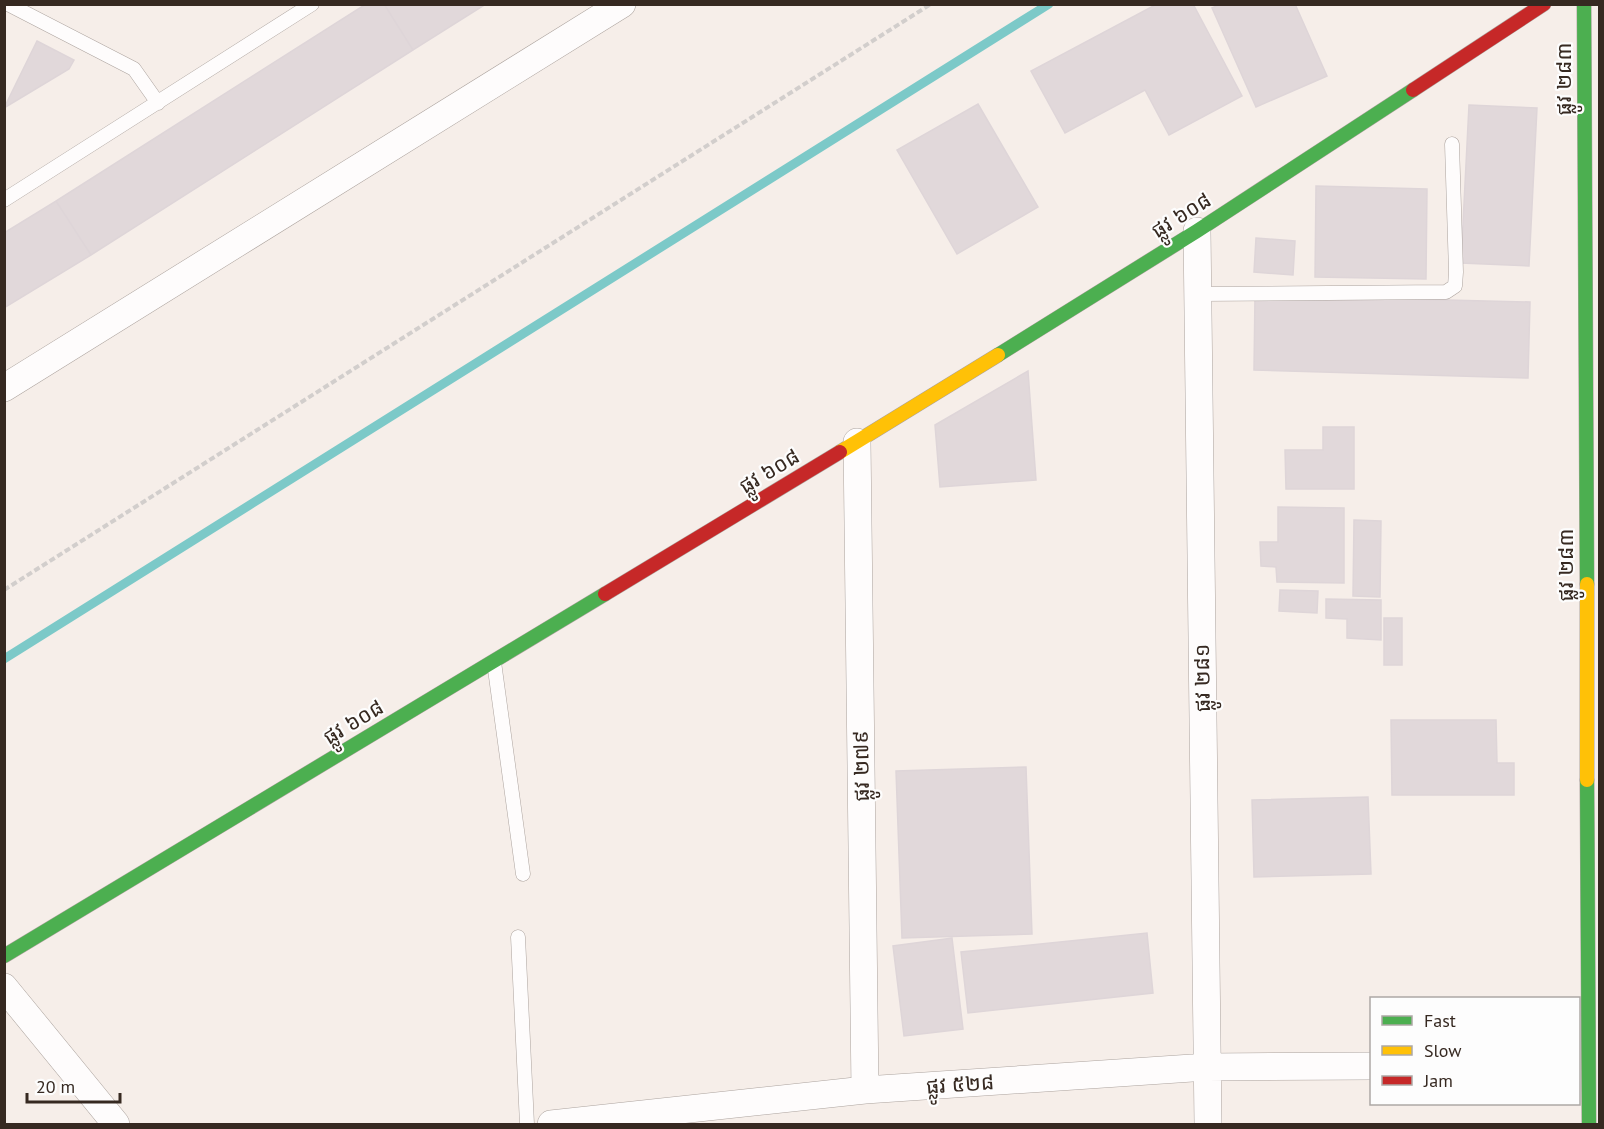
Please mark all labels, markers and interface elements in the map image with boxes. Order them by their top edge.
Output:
street label: ផ្លូវ ២៨៣ [1550,43,1583,116]
street label: ផ្លូវ ៦០៨ [1146,186,1219,249]
street label: ផ្លូវ ៦០៨ [734,442,807,505]
street label: ផ្លូវ ២៨៣ [1552,529,1585,602]
street label: ផ្លូវ ២៨១ [1188,644,1222,712]
street label: ផ្លូវ ៦០៨ [318,693,391,756]
street label: ផ្លូវ ២៧៩ [847,730,881,802]
legend [1370,997,1580,1105]
text: Fast [1424,1009,1456,1032]
text: Slow [1424,1039,1462,1062]
scale bar [27,1066,120,1104]
street label: ផ្លូវ ៥២៨ [925,1068,995,1106]
text: Jam [1423,1069,1453,1092]
text: 20 m [36,1075,75,1098]

